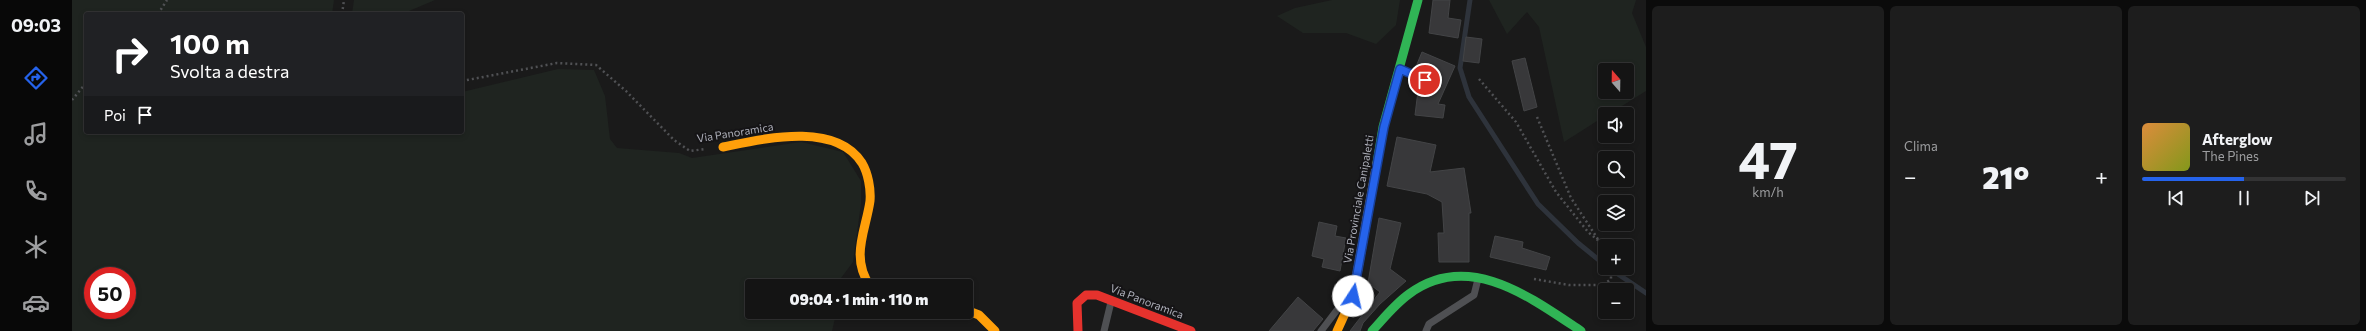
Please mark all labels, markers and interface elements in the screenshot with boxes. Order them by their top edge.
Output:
text: 09:03 [11,14,61,36]
text: 100 m [170,26,250,60]
icon: right [104,28,156,80]
text: Svolta a destra [170,60,289,82]
pin [1408,63,1442,97]
north arrow [1598,63,1634,99]
map controls [1598,63,1634,319]
icon: directions [22,64,50,92]
icon: arrive [1414,69,1436,91]
icon: arrive [134,104,156,126]
text: Poi [104,106,126,124]
button: sound [1598,107,1634,143]
icon: music [22,120,50,148]
street label: Via Panoramica [696,120,774,144]
text: 47 [1738,126,1798,190]
text: Afterglow [2202,130,2272,148]
street label: Via Provinciale Canipaletti [1340,134,1376,264]
text: Clima [1904,138,1938,154]
text: The Pines [2202,148,2259,164]
button: search [1598,151,1634,187]
text: 21° [1982,158,2029,195]
text: − [1904,163,1917,190]
text: + [2095,163,2108,190]
icon: phone [22,177,50,205]
text: km/h [1752,184,1784,200]
icon: previous [2165,187,2187,209]
icon: pause [2233,187,2255,209]
icon: next [2301,187,2323,209]
button: layers [1598,195,1634,231]
icon: climate [22,233,50,261]
button: + [1598,239,1634,275]
speed limit sign: 50 [84,267,136,319]
position arrow [1332,275,1374,317]
street label: Via Panoramica [1109,281,1185,321]
button: − [1598,283,1634,319]
icon: car [22,289,50,317]
text: 09:04 · 1 min · 110 m [790,290,928,308]

